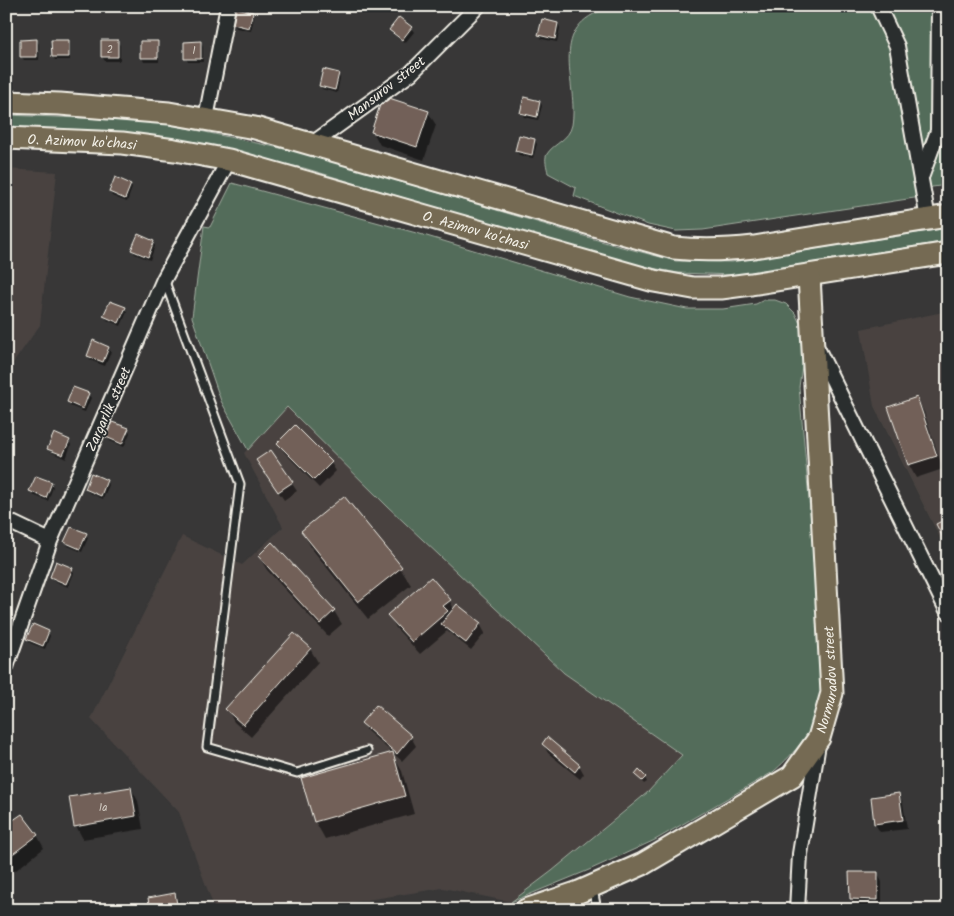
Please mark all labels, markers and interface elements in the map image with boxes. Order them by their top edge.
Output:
house number: 2 [107,41,113,59]
house number: 1 [192,42,196,60]
street label: Mansurov street [343,51,431,126]
street label: O. Azimov ko'chasi [27,129,138,157]
street label: O. Azimov ko'chasi [420,206,532,257]
street label: Zargarlik street [80,363,138,455]
street label: Normuradov street [811,625,844,736]
house number: 1a [99,799,107,817]

